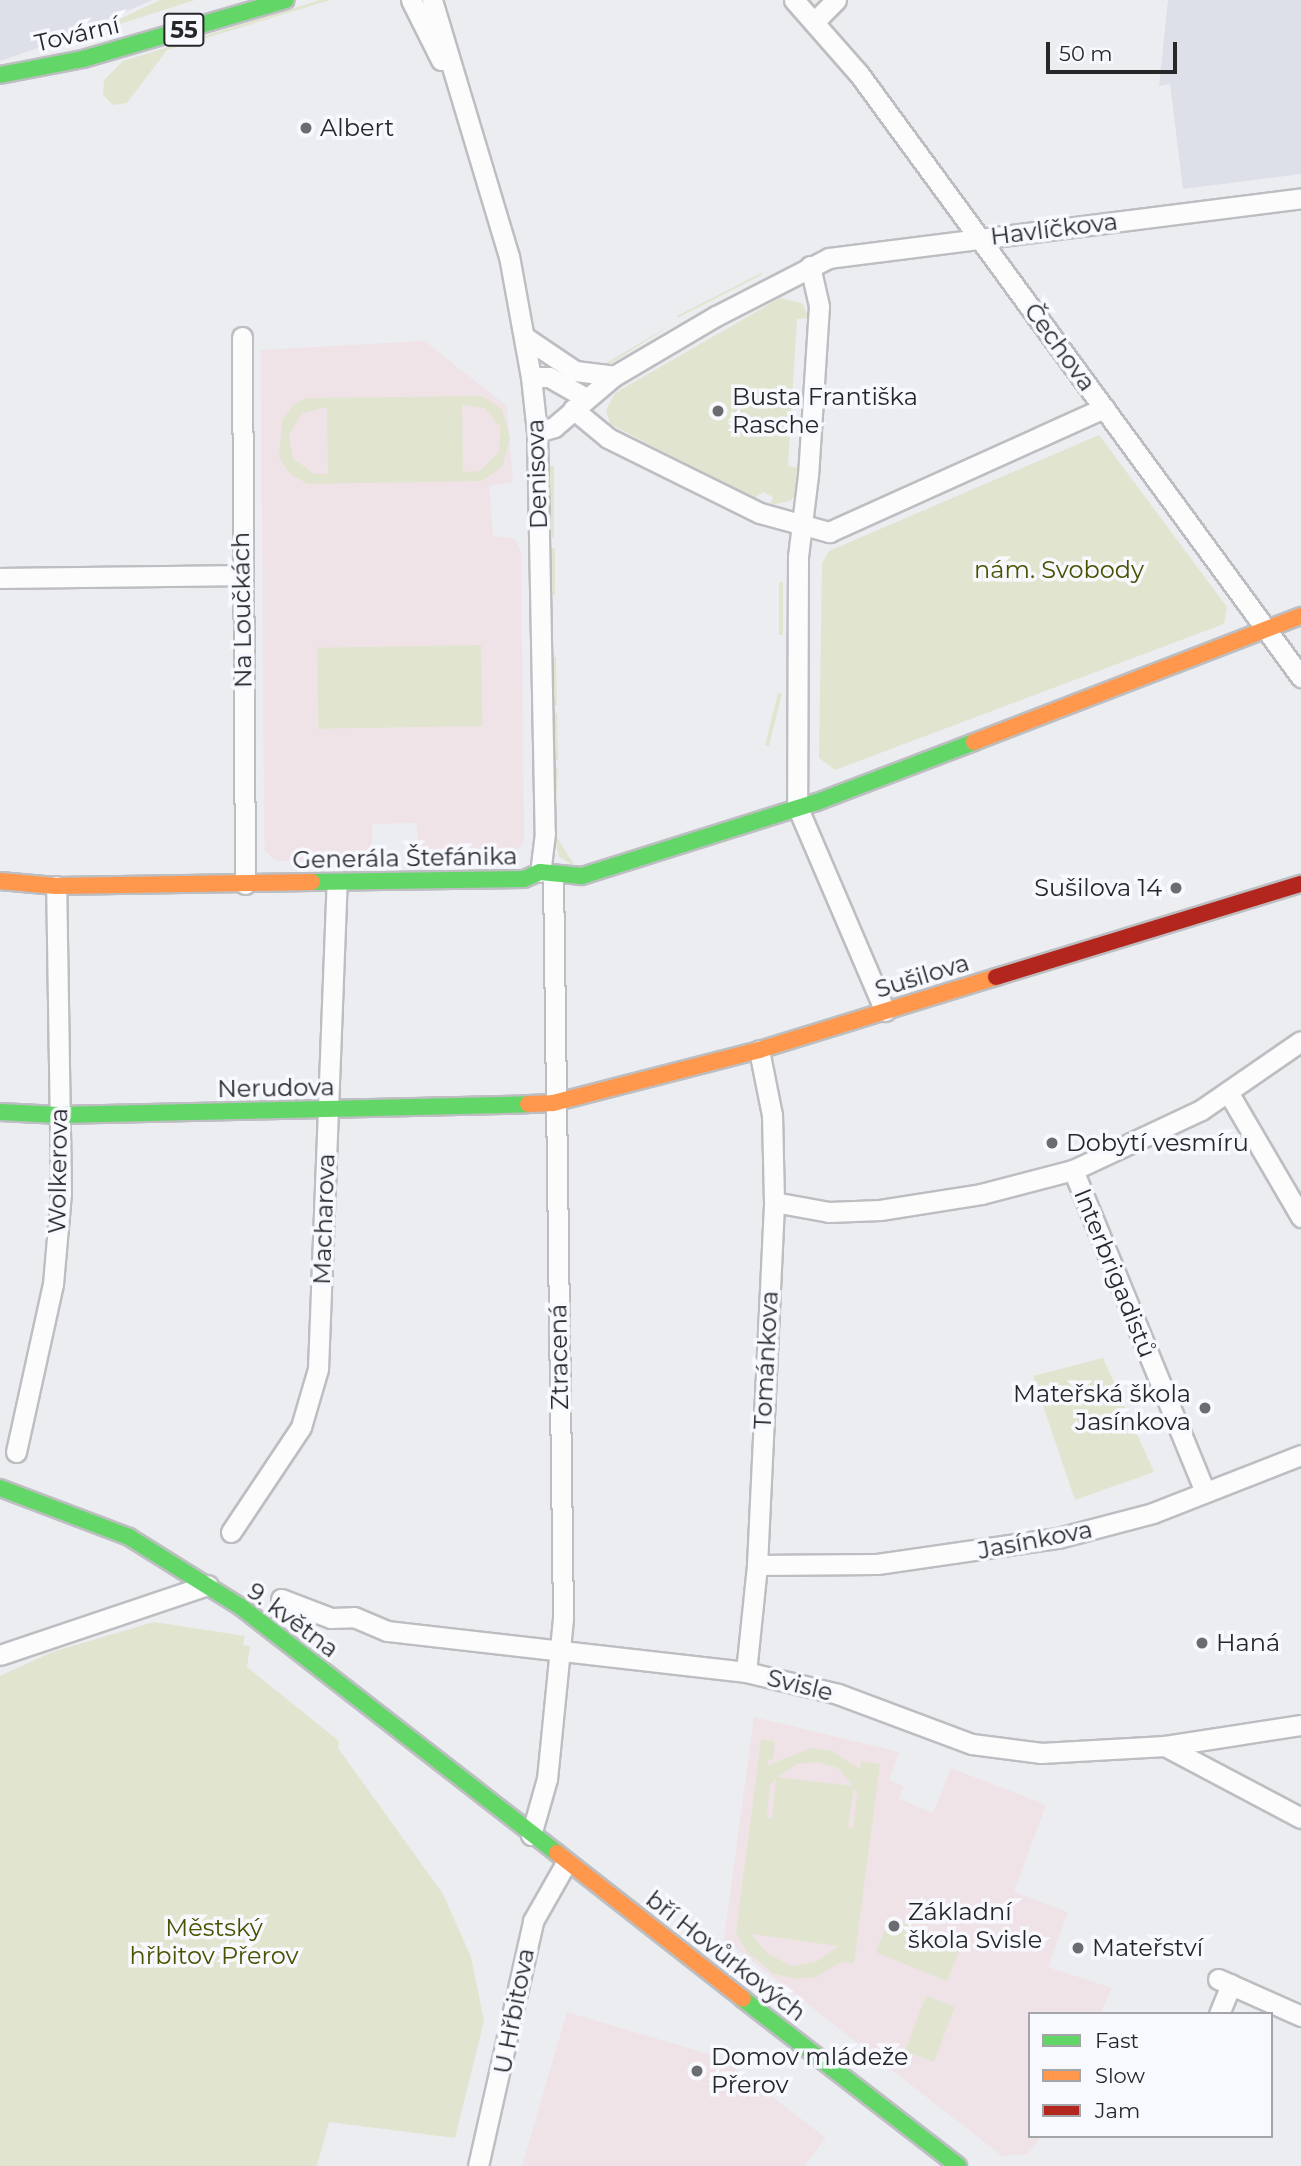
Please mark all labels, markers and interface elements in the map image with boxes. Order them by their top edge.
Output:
street label: Tovární [32,10,122,58]
road number: 55 [163,10,205,50]
scale bar [1049,28,1180,72]
text: 50 m [1059,41,1113,66]
place label: Albert [320,114,394,142]
marker: Albert [298,120,314,136]
street label: Havlíčkova [989,207,1119,251]
street label: Čechova [1018,297,1102,397]
place label: Busta Františka Rasche [732,383,918,439]
marker: Busta Františka Rasche [710,403,726,419]
street label: Denisova [521,418,553,530]
street label: Na Loučkách [226,532,258,688]
park label: nám. Svobody [974,556,1144,584]
street label: Generála Štefánika [292,842,518,874]
place label: Sušilova 14 [1034,874,1162,902]
marker: Sušilova 14 [1168,880,1184,896]
street label: Sušilova [871,948,973,1004]
street label: Nerudova [217,1073,335,1103]
street label: Wolkerova [43,1108,73,1234]
place label: Dobytí vesmíru [1066,1129,1249,1157]
marker: Dobytí vesmíru [1044,1135,1060,1151]
street label: Macharova [307,1153,341,1285]
street label: Interbrigadistů [1068,1184,1162,1362]
street label: Tománkova [748,1290,784,1430]
street label: Ztracená [544,1304,574,1410]
place label: Mateřská škola Jasínkova [1013,1380,1191,1436]
marker: Mateřská škola Jasínkova [1197,1400,1213,1416]
street label: Jasínkova [975,1515,1095,1565]
street label: 9. května [242,1576,344,1664]
place label: Haná [1216,1629,1280,1657]
marker: Haná [1194,1635,1210,1651]
street label: Svisle [764,1663,836,1707]
street label: bří Hovůrkových [640,1885,812,2027]
place label: Základní škola Svisle [908,1898,1042,1954]
park label: Městský hřbitov Přerov [130,1914,298,1970]
marker: Základní škola Svisle [886,1918,902,1934]
place label: Mateřství [1092,1934,1203,1962]
marker: Mateřství [1070,1940,1086,1956]
street label: U Hřbitova [488,1946,540,2076]
legend [1028,2012,1273,2138]
text: Fast [1095,2028,1139,2053]
place label: Domov mládeže Přerov [711,2043,909,2099]
marker: Domov mládeže Přerov [689,2063,705,2079]
text: Slow [1095,2063,1145,2088]
text: Jam [1095,2098,1140,2123]

